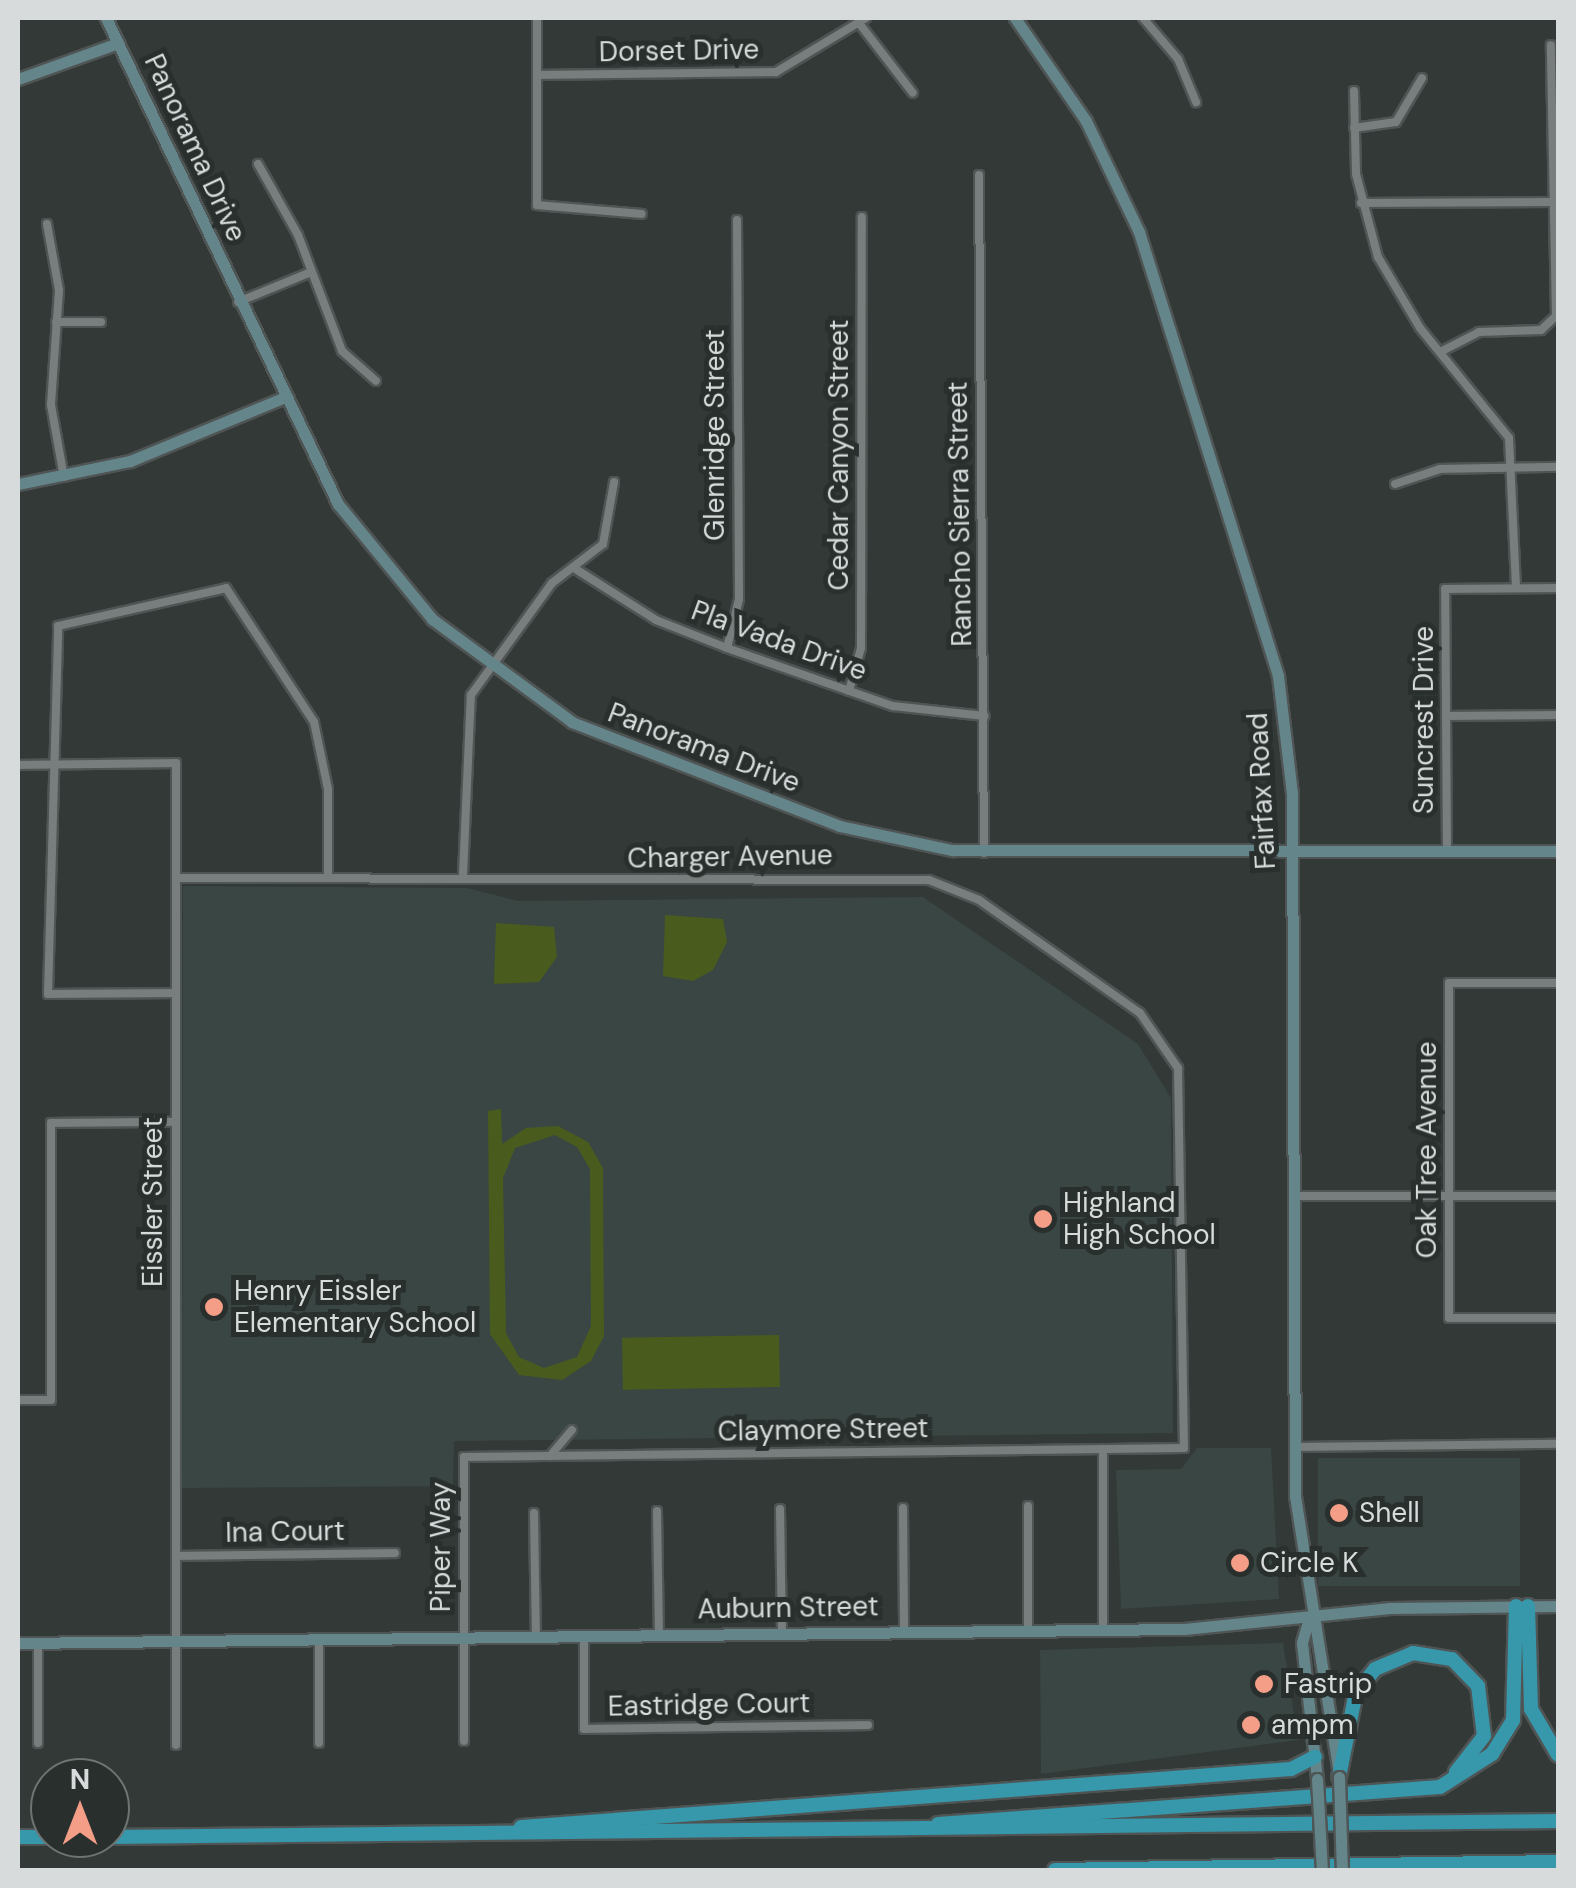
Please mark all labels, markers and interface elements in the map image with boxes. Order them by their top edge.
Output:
street label: Dorset Drive [598,33,760,69]
street label: Panorama Drive [137,49,253,247]
street label: Cedar Canyon Street [822,319,856,591]
street label: Glenridge Street [698,329,732,541]
street label: Rancho Sierra Street [941,381,979,647]
street label: Pla Vada Drive [687,594,871,688]
street label: Suncrest Drive [1407,626,1441,814]
street label: Panorama Drive [603,696,805,800]
street label: Fairfax Road [1241,712,1283,870]
street label: Charger Avenue [627,838,833,876]
street label: Oak Tree Avenue [1410,1042,1444,1258]
street label: Eissler Street [136,1117,170,1287]
place label: Highland High School [1063,1186,1216,1252]
marker: Highland High School [1032,1208,1054,1230]
place label: Henry Eissler Elementary School [234,1274,476,1340]
marker: Henry Eissler Elementary School [203,1296,225,1318]
street label: Claymore Street [717,1411,929,1449]
street label: Piper Way [424,1482,458,1612]
place label: Shell [1359,1496,1420,1530]
marker: Shell [1328,1502,1350,1524]
street label: Ina Court [225,1514,345,1550]
place label: Circle K [1260,1546,1359,1580]
marker: Circle K [1229,1552,1251,1574]
street label: Auburn Street [697,1590,879,1626]
place label: Fastrip [1284,1667,1372,1701]
marker: Fastrip [1253,1673,1275,1695]
street label: Eastridge Court [607,1686,811,1724]
place label: ampm [1271,1708,1354,1742]
marker: ampm [1240,1714,1262,1736]
north arrow [30,1758,130,1858]
text: N [70,1761,90,1798]

